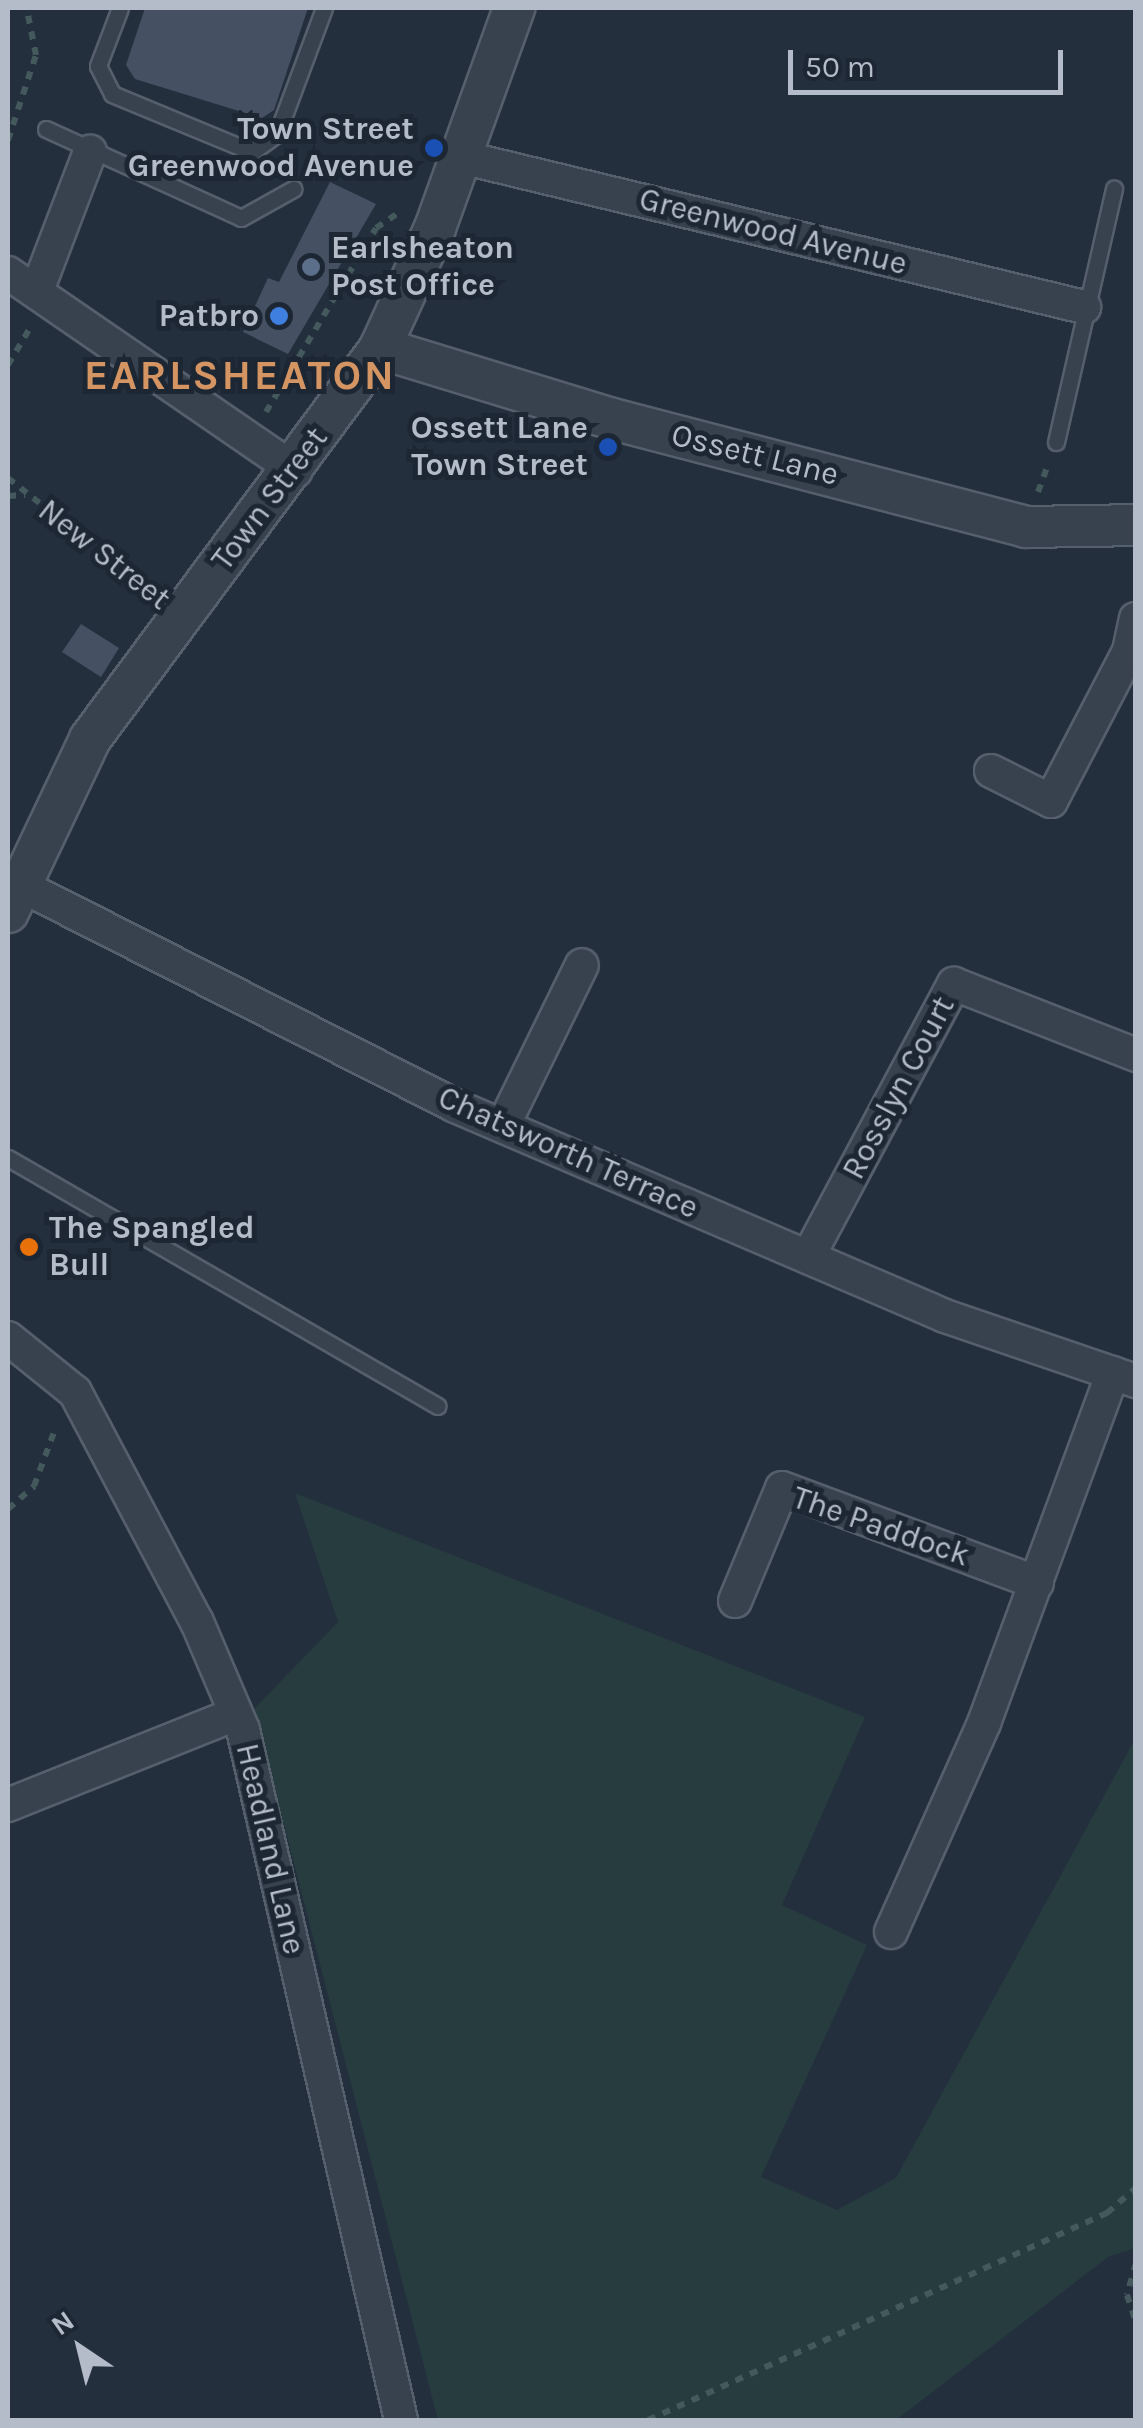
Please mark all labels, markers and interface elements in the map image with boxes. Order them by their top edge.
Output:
scale bar [793,30,1068,92]
text: 50 m [805,49,875,85]
place label: Town Street Greenwood Avenue [128,111,414,186]
marker: Town Street Greenwood Avenue [423,137,445,159]
street label: Greenwood Avenue [635,180,911,284]
place label: Earlsheaton Post Office [331,230,514,305]
marker: Earlsheaton Post Office [300,256,322,278]
place label: Patbro [159,297,259,335]
marker: Patbro [268,305,290,327]
district label: EARLSHEATON [84,350,396,400]
place label: Ossett Lane Town Street [411,410,588,485]
street label: Ossett Lane [668,416,842,494]
street label: Town Street [204,420,336,578]
marker: Ossett Lane Town Street [597,436,619,458]
street label: New Street [30,492,178,618]
street label: Rosslyn Court [835,990,963,1186]
street label: Chatsworth Terrace [432,1078,704,1228]
place label: The Spangled Bull [49,1210,255,1285]
marker: The Spangled Bull [18,1236,40,1258]
street label: The Paddock [787,1479,975,1575]
street label: Headland Lane [227,1740,313,1958]
north arrow [30,2298,130,2398]
text: N [45,2304,80,2342]

